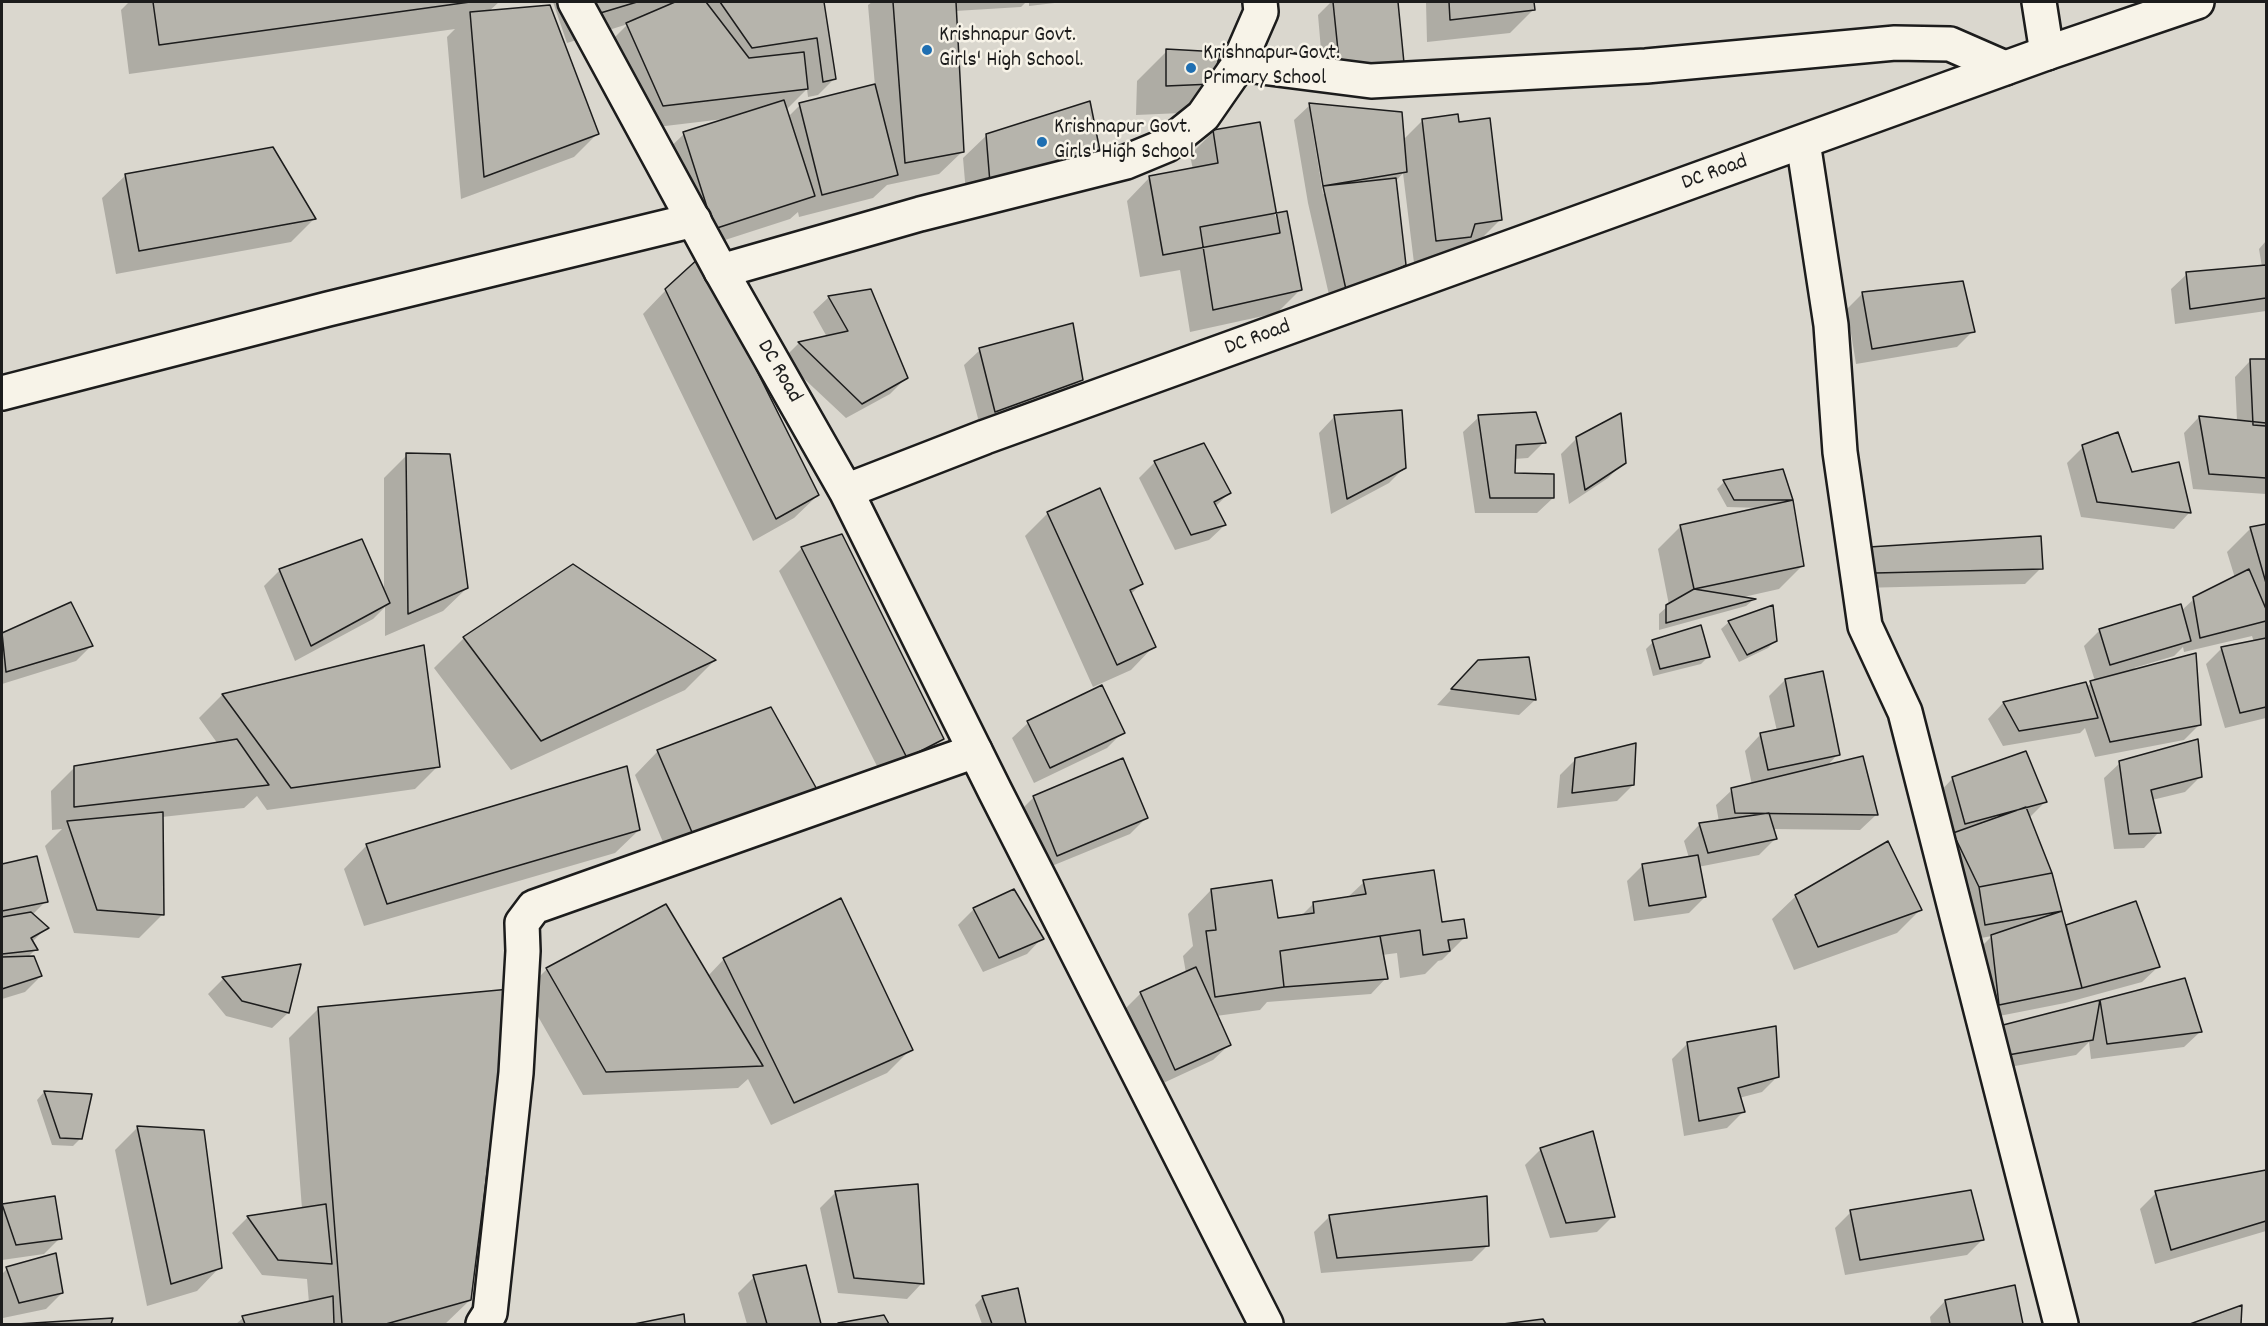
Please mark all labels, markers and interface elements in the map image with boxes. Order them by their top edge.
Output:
place label: Krishnapur Govt. Girls' High School. [939,24,1083,76]
place label: Krishnapur Govt. Primary School [1203,42,1340,94]
marker: Krishnapur Govt. Girls' High School. [920,43,934,57]
marker: Krishnapur Govt. Primary School [1184,61,1198,75]
place label: Krishnapur Govt. Girls' High School [1054,116,1195,168]
marker: Krishnapur Govt. Girls' High School [1035,135,1049,149]
street label: DC Road [1678,150,1752,198]
street label: DC Road [1221,315,1295,363]
street label: DC Road [749,336,807,408]

